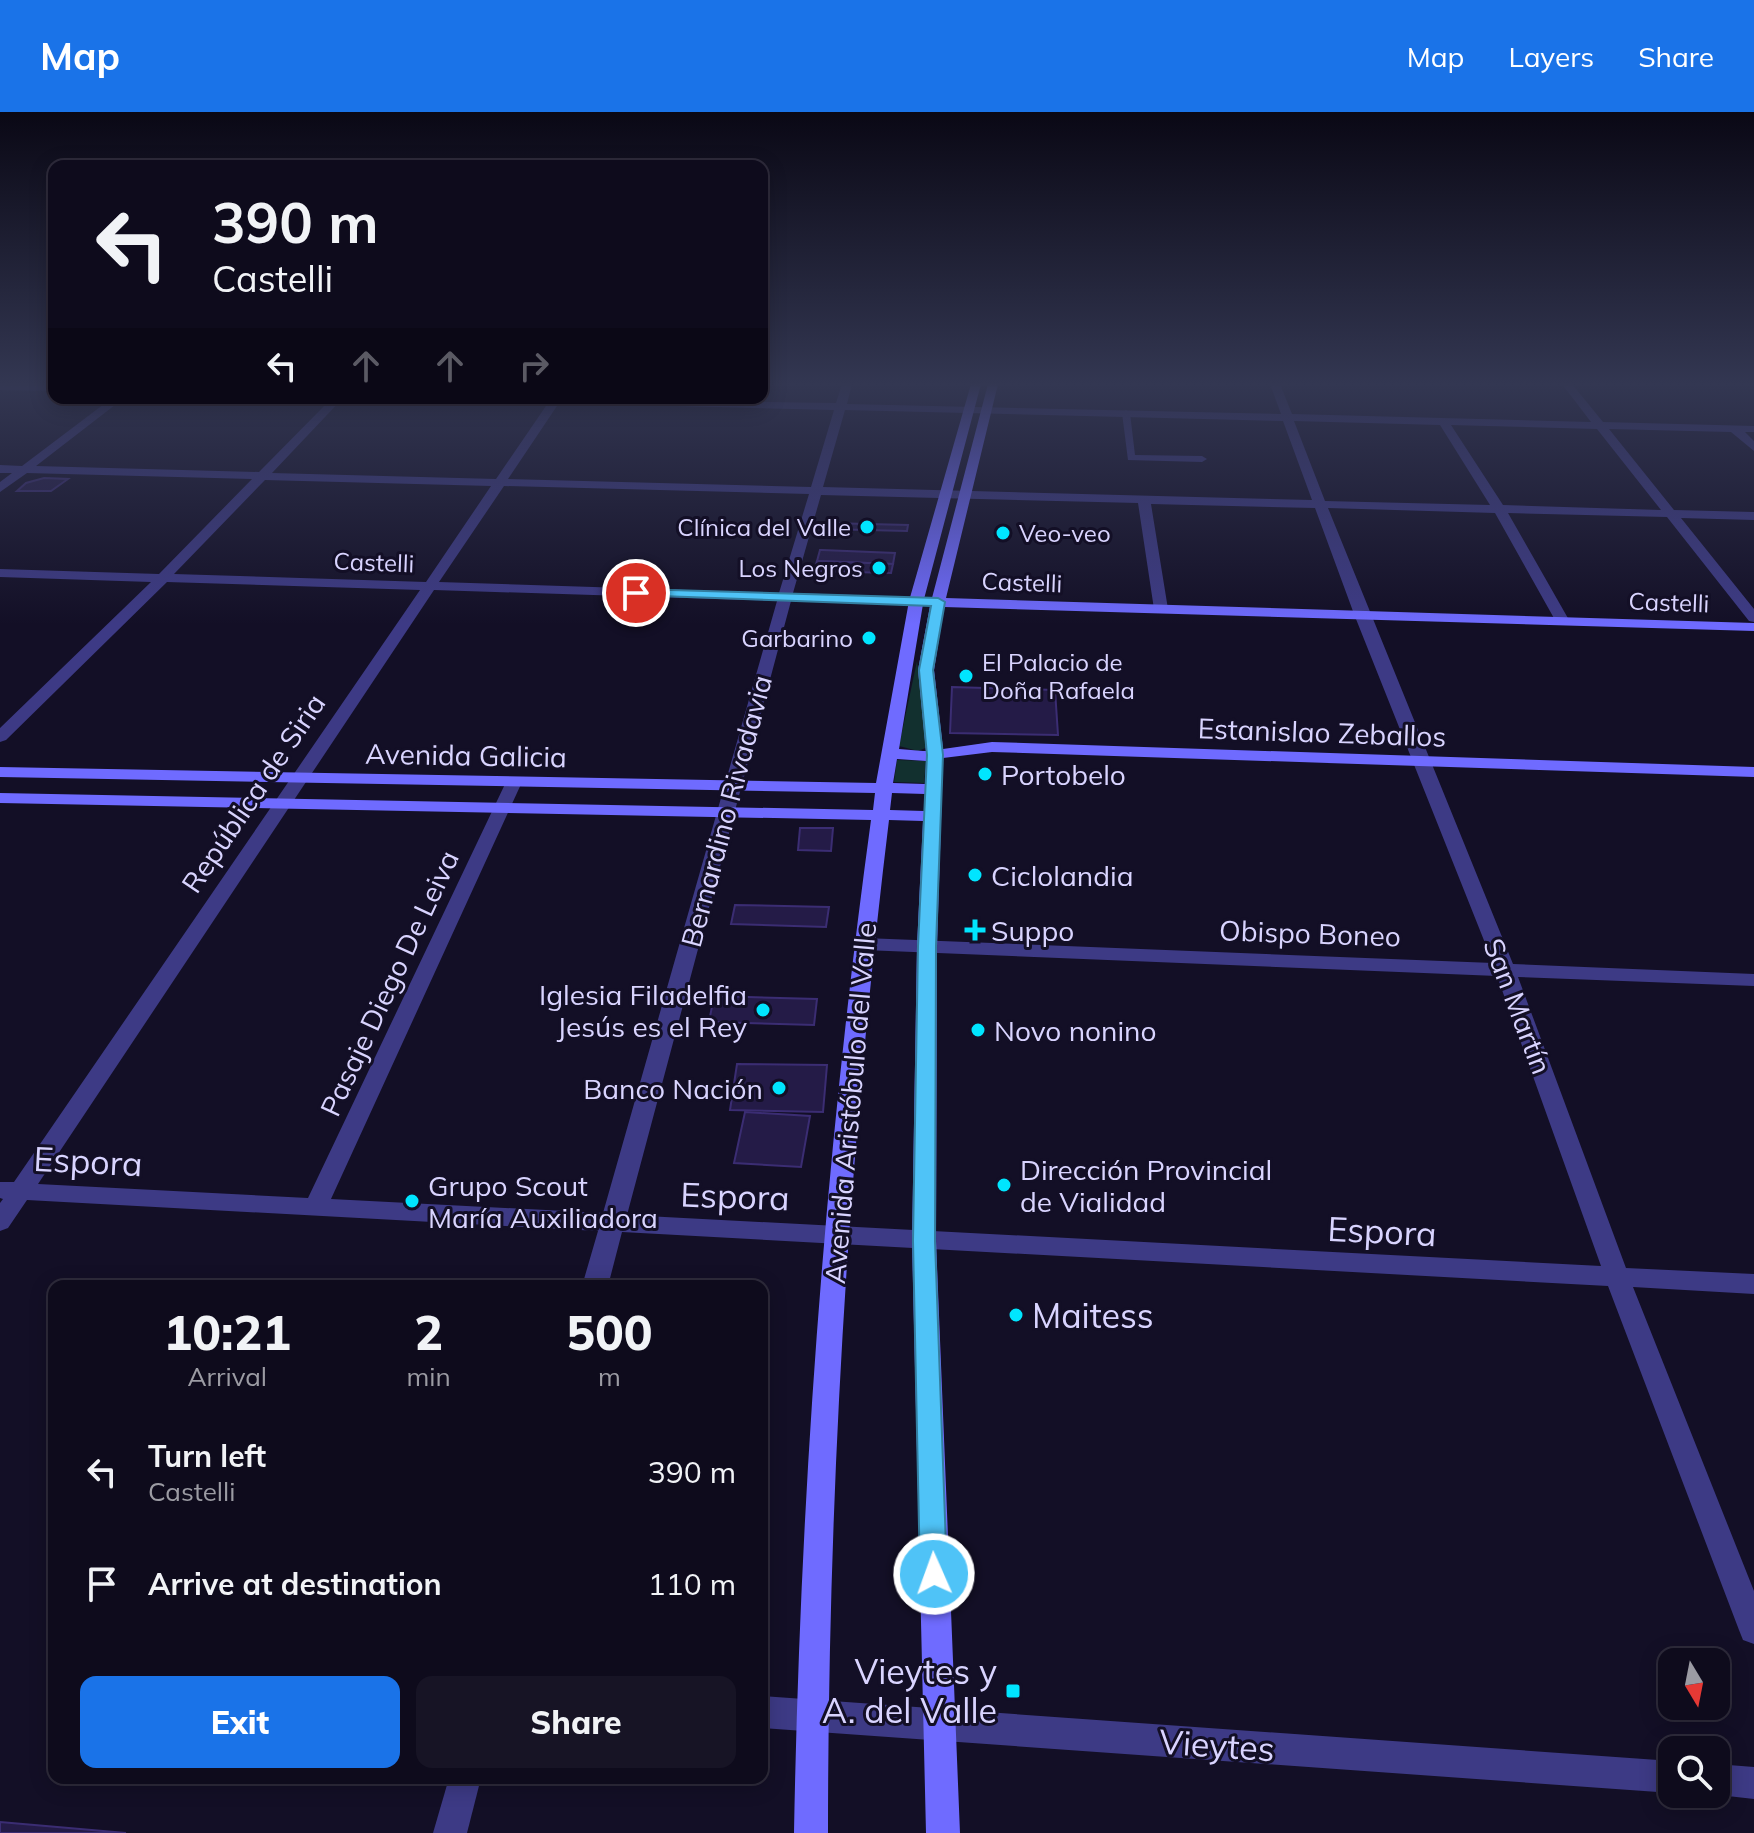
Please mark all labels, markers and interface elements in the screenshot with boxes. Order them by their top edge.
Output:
text: Map [40,32,120,80]
text: Map [1407,39,1464,74]
text: Layers [1508,39,1594,74]
text: Share [1638,39,1714,74]
text: 390 m [212,187,379,257]
icon: left [80,192,184,296]
text: Castelli [212,256,333,301]
icon: left [260,344,304,388]
icon: ahead [344,344,388,388]
icon: ahead [428,344,472,388]
icon: right [512,344,556,388]
place label: Clínica del Valle [677,512,851,542]
marker: Clínica del Valle [858,518,876,536]
place label: Veo-veo [1019,518,1111,548]
marker: Veo-veo [994,524,1012,542]
street label: Castelli [333,546,415,578]
place label: Los Negros [739,553,863,583]
pin [602,559,670,627]
marker: Los Negros [870,559,888,577]
street label: Castelli [981,566,1063,598]
icon: arrive [614,571,658,615]
street label: Castelli [1628,586,1710,618]
place label: Garbarino [741,623,853,653]
marker: Garbarino [860,629,878,647]
place label: El Palacio de Doña Rafaela [982,647,1135,705]
marker: El Palacio de Doña Rafaela [957,667,975,685]
street label: Bernardino Rivadavia [673,671,779,951]
street label: República de Siria [174,687,332,899]
street label: Estanislao Zeballos [1197,710,1447,754]
street label: Avenida Galicia [365,736,567,774]
place label: Portobelo [1001,757,1126,792]
marker: Portobelo [976,765,994,783]
street label: Pasaje Diego De Leiva [312,845,466,1121]
place label: Ciclolandia [991,858,1133,893]
marker: Ciclolandia [966,866,984,884]
street label: Obispo Boneo [1219,912,1401,954]
place label: Suppo [991,913,1074,948]
street label: Avenida Aristóbulo del Valle [817,921,883,1285]
marker: Suppo [966,921,984,939]
street label: San Martín [1476,933,1560,1079]
place label: Iglesia Filadelfia Jesús es el Rey [539,977,747,1044]
marker: Iglesia Filadelfia Jesús es el Rey [754,1001,772,1019]
place label: Novo nonino [994,1013,1157,1048]
marker: Novo nonino [969,1021,987,1039]
place label: Banco Nación [583,1071,763,1106]
marker: Banco Nación [770,1079,788,1097]
street label: Espora [32,1137,144,1185]
place label: Dirección Provincial de Vialidad [1020,1152,1272,1219]
place label: Grupo Scout María Auxiliadora [428,1168,658,1235]
street label: Espora [680,1173,790,1219]
marker: Dirección Provincial de Vialidad [995,1176,1013,1194]
marker: Grupo Scout María Auxiliadora [403,1192,421,1210]
street label: Espora [1326,1207,1438,1255]
place label: Maitess [1032,1294,1154,1337]
text: 10:21 [163,1302,291,1362]
text: 2 [414,1302,443,1362]
text: 500 [566,1302,653,1362]
marker: Maitess [1007,1306,1025,1324]
text: Arrival [187,1360,267,1393]
text: min [407,1360,451,1393]
text: m [598,1360,621,1393]
text: Turn left [148,1437,266,1475]
icon: left [80,1450,124,1494]
text: 390 m [648,1453,736,1491]
text: Castelli [148,1475,235,1508]
position arrow [892,1532,976,1616]
icon: arrive [80,1562,124,1606]
text: Arrive at destination [148,1565,442,1603]
text: 110 m [648,1565,736,1603]
north arrow [1658,1648,1730,1720]
map controls [1658,1648,1730,1808]
place label: Vieytes y A. del Valle [822,1650,997,1732]
button: Exit [80,1676,400,1768]
button: Share [416,1676,736,1768]
marker: Vieytes y A. del Valle [1004,1682,1022,1700]
street label: Vieytes [1158,1720,1276,1770]
button: search [1658,1736,1730,1808]

